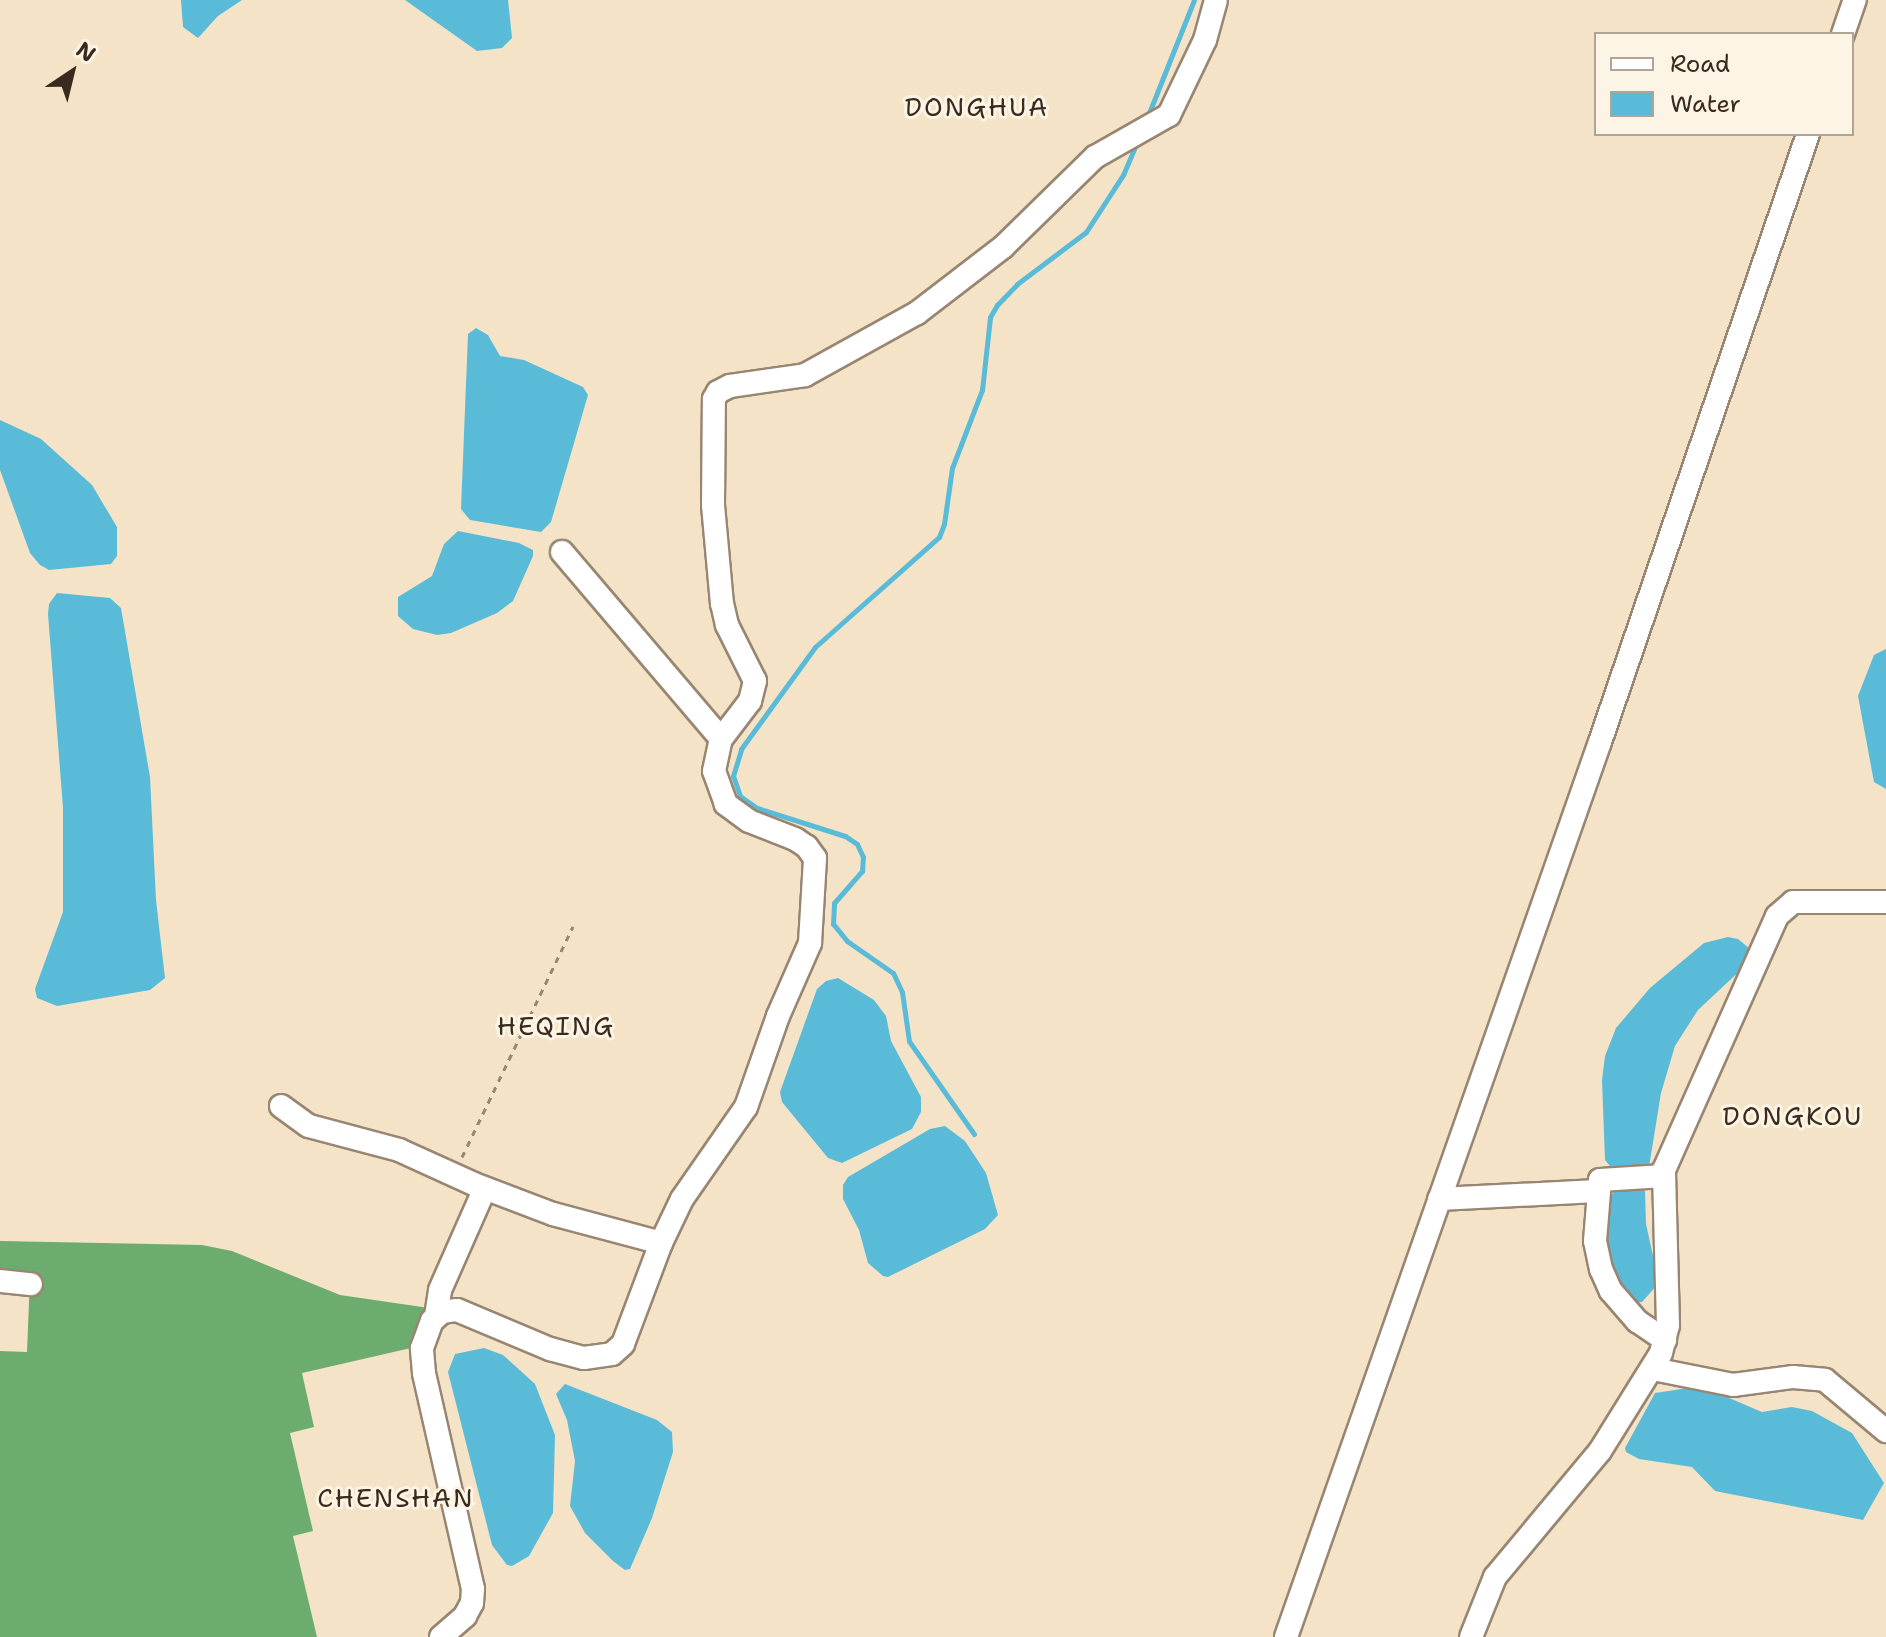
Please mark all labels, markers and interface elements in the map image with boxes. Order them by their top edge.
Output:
north arrow [32,32,112,112]
legend [1594,32,1854,136]
text: N [71,35,102,69]
text: Road [1670,48,1730,80]
text: Water [1670,88,1741,120]
district label: DONGHUA [905,91,1049,123]
district label: HEQING [497,1010,615,1042]
district label: DONGKOU [1723,1100,1863,1132]
district label: CHENSHAN [317,1482,475,1514]

